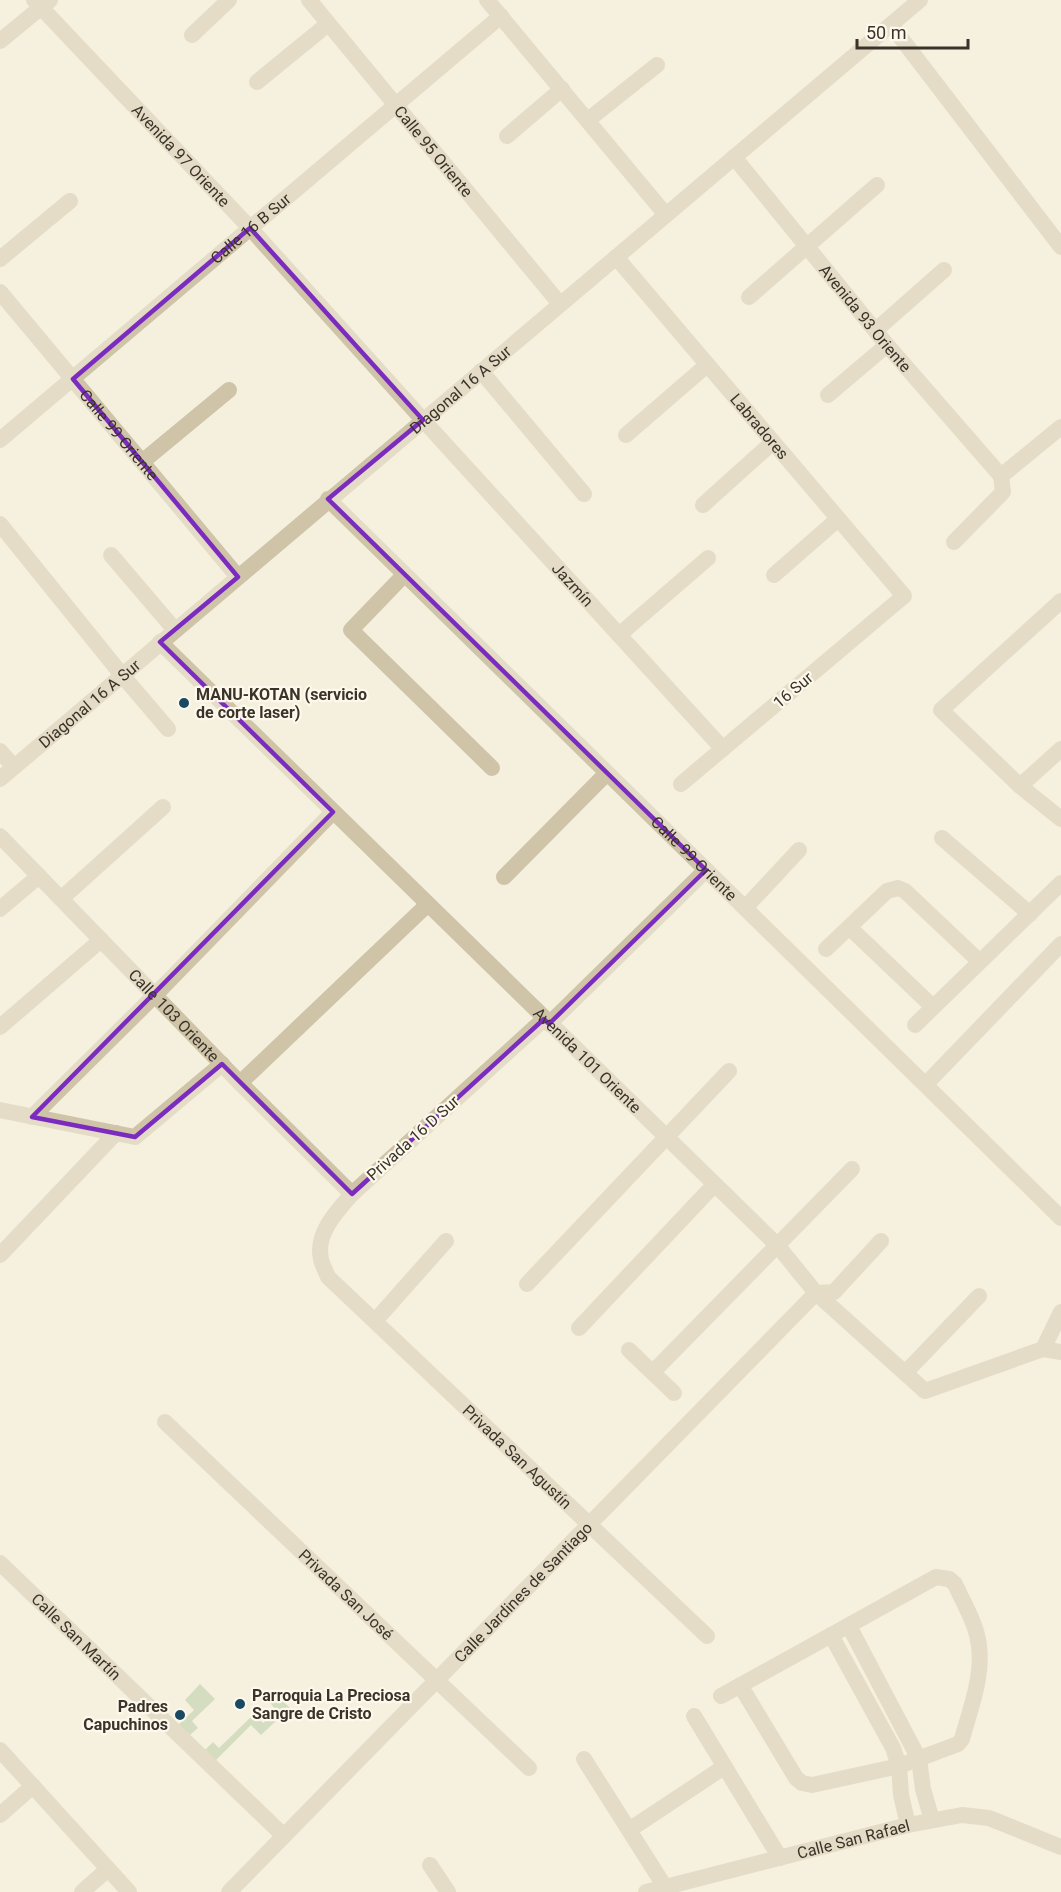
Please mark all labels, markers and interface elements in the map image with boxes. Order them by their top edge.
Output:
scale bar [857,12,968,50]
text: 50 m [866,22,906,43]
street label: Avenida 97 Oriente [128,100,234,211]
street label: Calle 95 Oriente [391,102,477,201]
street label: Calle 16 B Sur [206,189,295,267]
street label: Avenida 93 Oriente [816,260,916,376]
street label: Diagonal 16 A Sur [406,341,515,438]
street label: Calle 99 Oriente [76,385,163,484]
street label: Labradores [726,389,793,463]
street label: Jazmín [548,559,598,610]
street label: Diagonal 16 A Sur [35,655,144,752]
street label: 16 Sur [769,668,817,712]
place label: MANU-KOTAN (servicio de corte laser) [196,685,367,722]
marker: MANU-KOTAN (servicio de corte laser) [177,696,191,710]
street label: Calle 99 Oriente [647,812,741,904]
street label: Calle 103 Oriente [125,965,223,1066]
street label: Avenida 101 Oriente [530,1003,645,1117]
street label: Privada 16 D Sur [363,1091,463,1184]
street label: Privada San Agustín [459,1400,576,1513]
street label: Calle Jardines de Santiago [450,1518,596,1666]
street label: Privada San José [295,1545,397,1644]
street label: Calle San Martín [28,1589,125,1684]
place label: Parroquia La Preciosa Sangre de Cristo [252,1686,411,1723]
place label: Padres Capuchinos [83,1697,168,1734]
marker: Parroquia La Preciosa Sangre de Cristo [233,1697,247,1711]
marker: Padres Capuchinos [173,1708,187,1722]
street label: Calle San Rafael [795,1815,912,1863]

